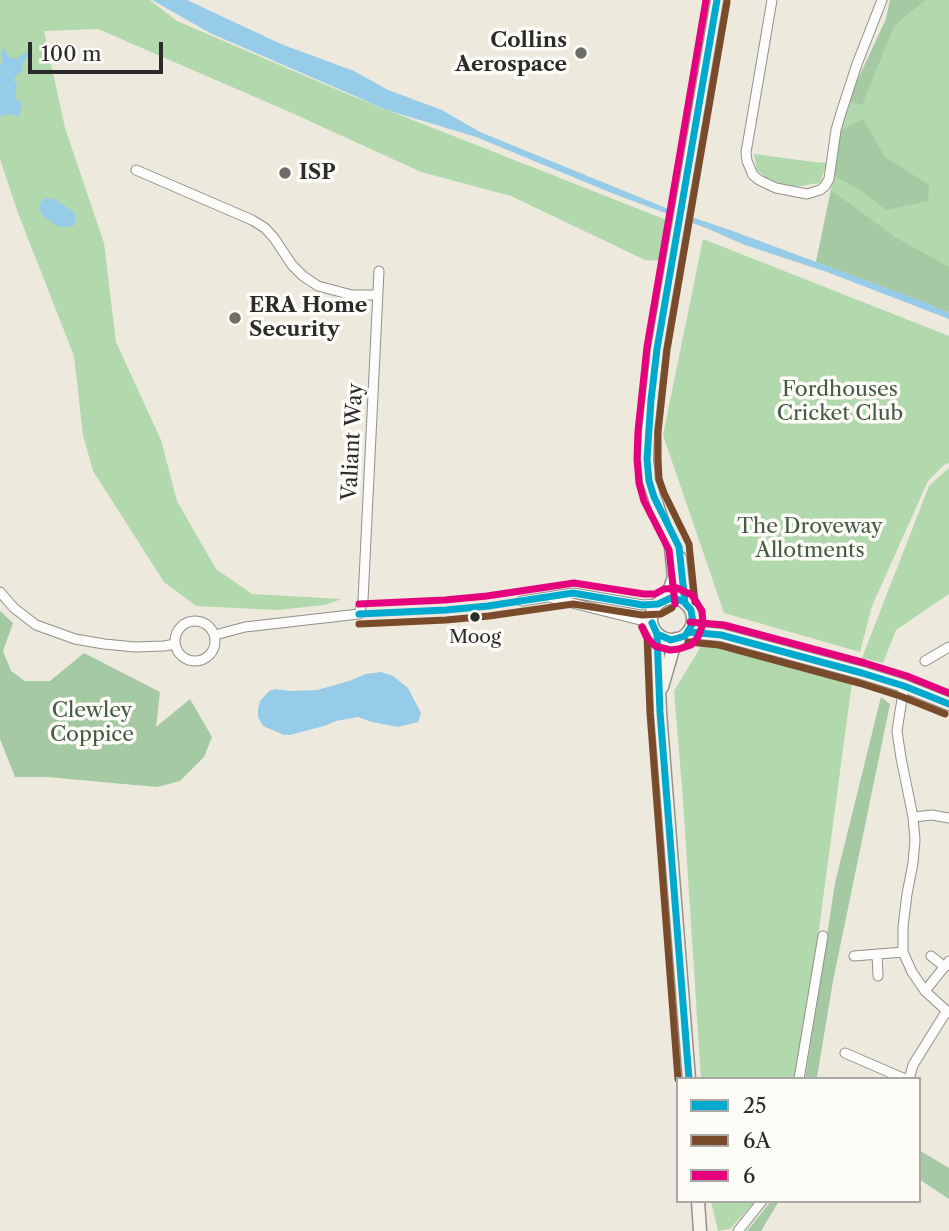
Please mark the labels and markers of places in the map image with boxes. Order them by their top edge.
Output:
place label: Collins Aerospace [455,28,567,78]
marker: Collins Aerospace [573,45,589,61]
place label: ISP [299,160,336,186]
marker: ISP [277,165,293,181]
place label: ERA Home Security [249,293,367,343]
marker: ERA Home Security [227,310,243,326]
marker: Moog [468,610,482,624]
place label: Moog [449,627,501,649]

